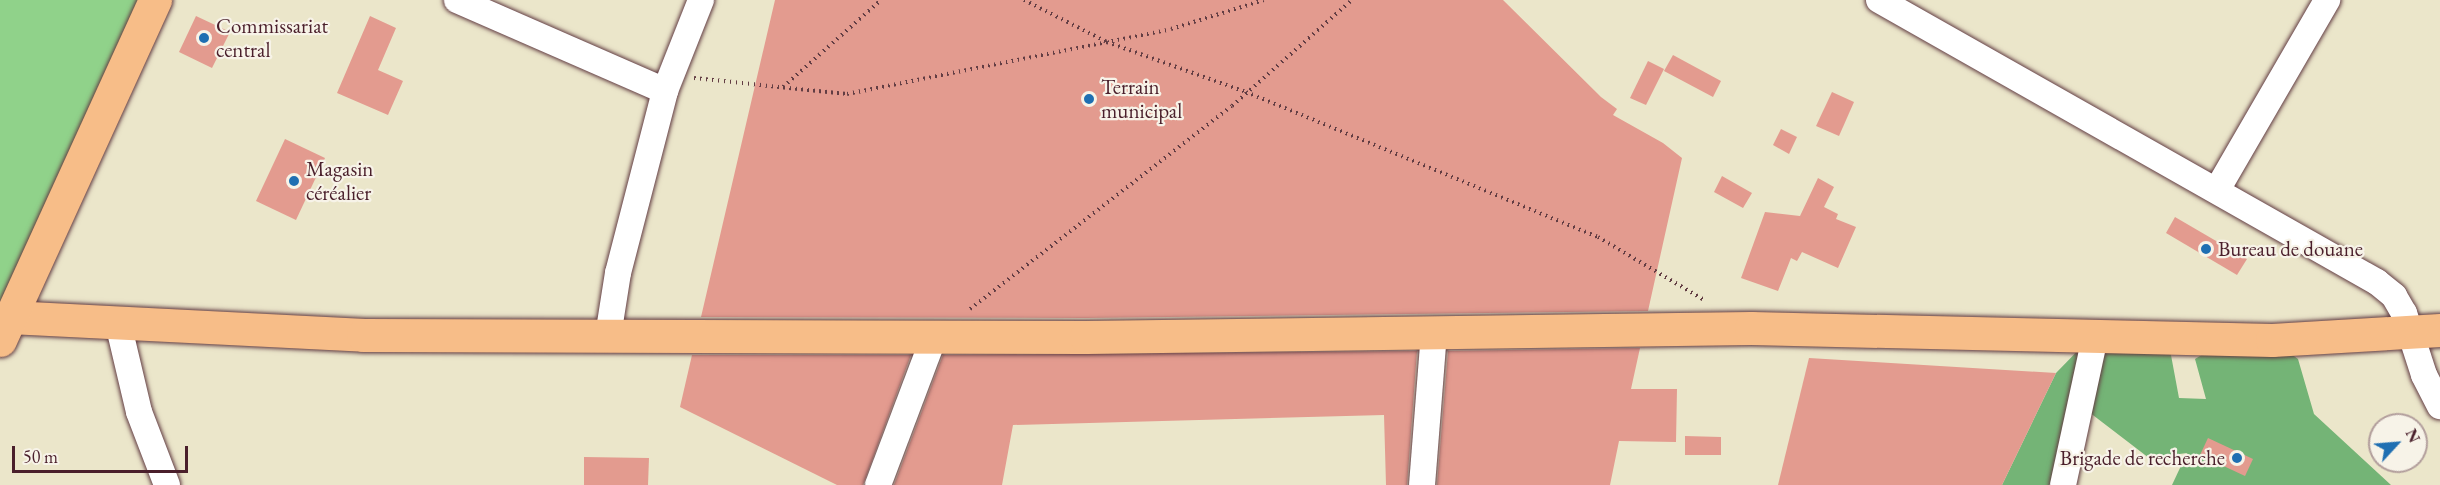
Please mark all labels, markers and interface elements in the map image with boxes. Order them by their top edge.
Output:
place label: Commissariat central [216,13,328,63]
marker: Commissariat central [197,31,211,45]
place label: Terrain municipal [1101,74,1182,124]
marker: Terrain municipal [1082,92,1096,106]
place label: Magasin céréalier [306,156,373,206]
marker: Magasin céréalier [287,174,301,188]
place label: Bureau de douane [2218,236,2363,262]
marker: Bureau de douane [2199,242,2213,256]
north arrow [2368,413,2428,473]
text: N [2401,425,2425,446]
scale bar [15,434,190,472]
text: 50 m [23,445,58,468]
place label: Brigade de recherche [2060,445,2225,471]
marker: Brigade de recherche [2230,451,2244,465]

